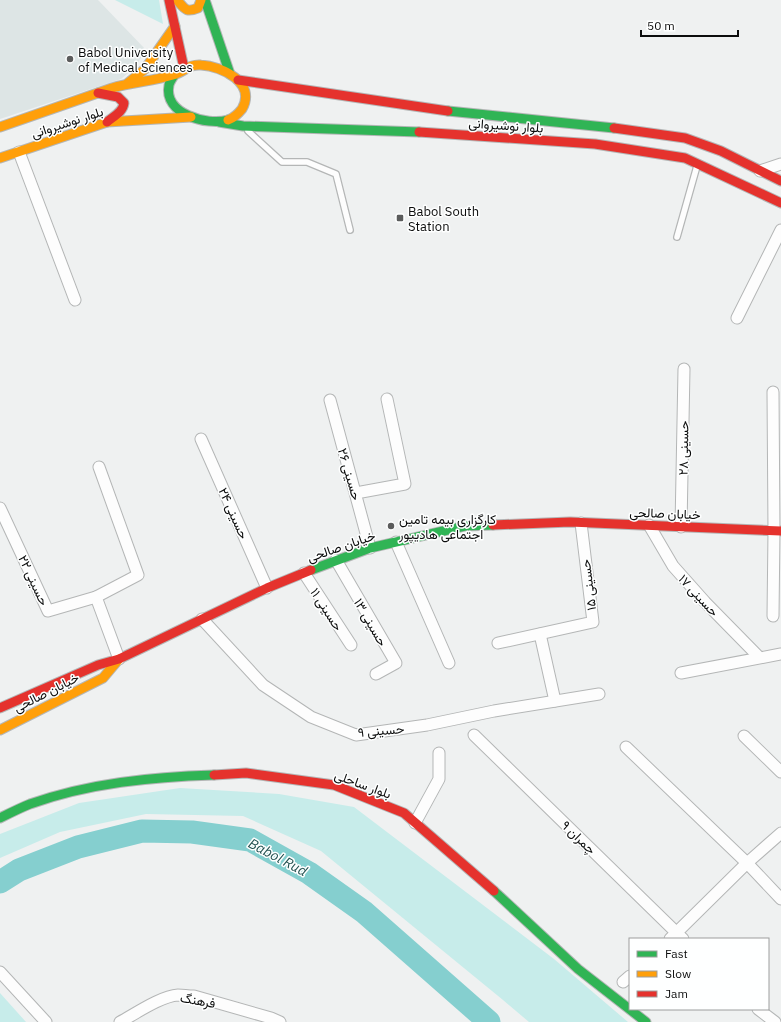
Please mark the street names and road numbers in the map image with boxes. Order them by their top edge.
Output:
street label: بلوار نوشیروانی [29,103,106,142]
street label: بلوار نوشیروانی [468,114,544,137]
street label: حسینی ۲۸ [675,420,692,476]
street label: حسینی ۲۶ [334,446,365,502]
street label: حسینی ۲۴ [215,485,253,542]
street label: خيابان صالحی [629,504,701,523]
street label: خيابان صالحی [305,527,378,566]
street label: حسینی ۲۲ [14,552,53,608]
street label: حسینی ۱۵ [577,558,600,612]
street label: حسینی ۱۷ [675,571,723,620]
street label: حسینی ۱۱ [306,585,347,634]
street label: حسینی ۱۳ [350,595,391,650]
street label: خيابان صالحی [11,669,82,716]
street label: حسینی ٩ [357,720,405,741]
street label: بلوار ساحلی [332,766,394,803]
street label: چمران ۹ [557,817,600,859]
street label: فرهنگ [179,989,217,1012]

